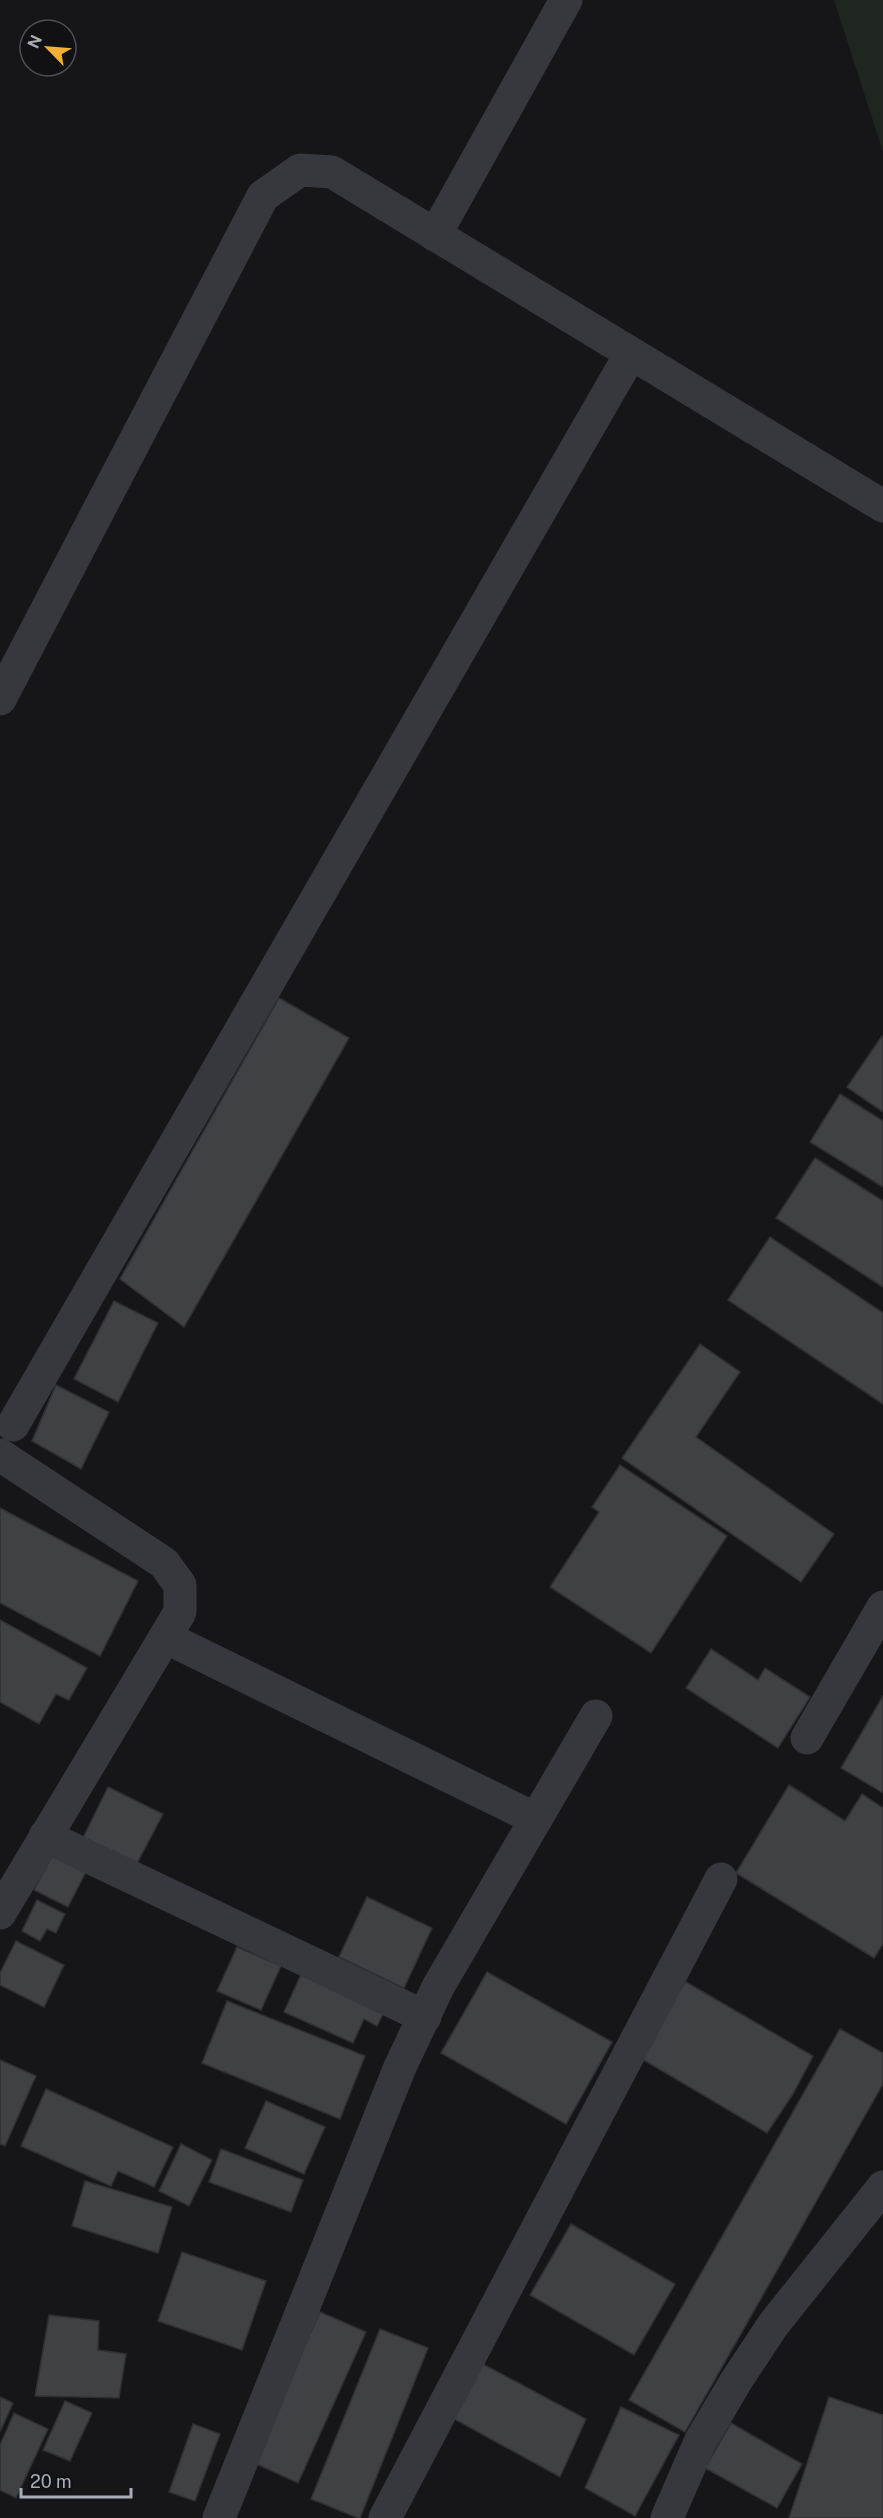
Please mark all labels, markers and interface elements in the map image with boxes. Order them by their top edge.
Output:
north arrow [18,18,78,78]
text: N [24,32,46,52]
scale bar [21,2461,130,2499]
text: 20 m [30,2471,72,2492]

